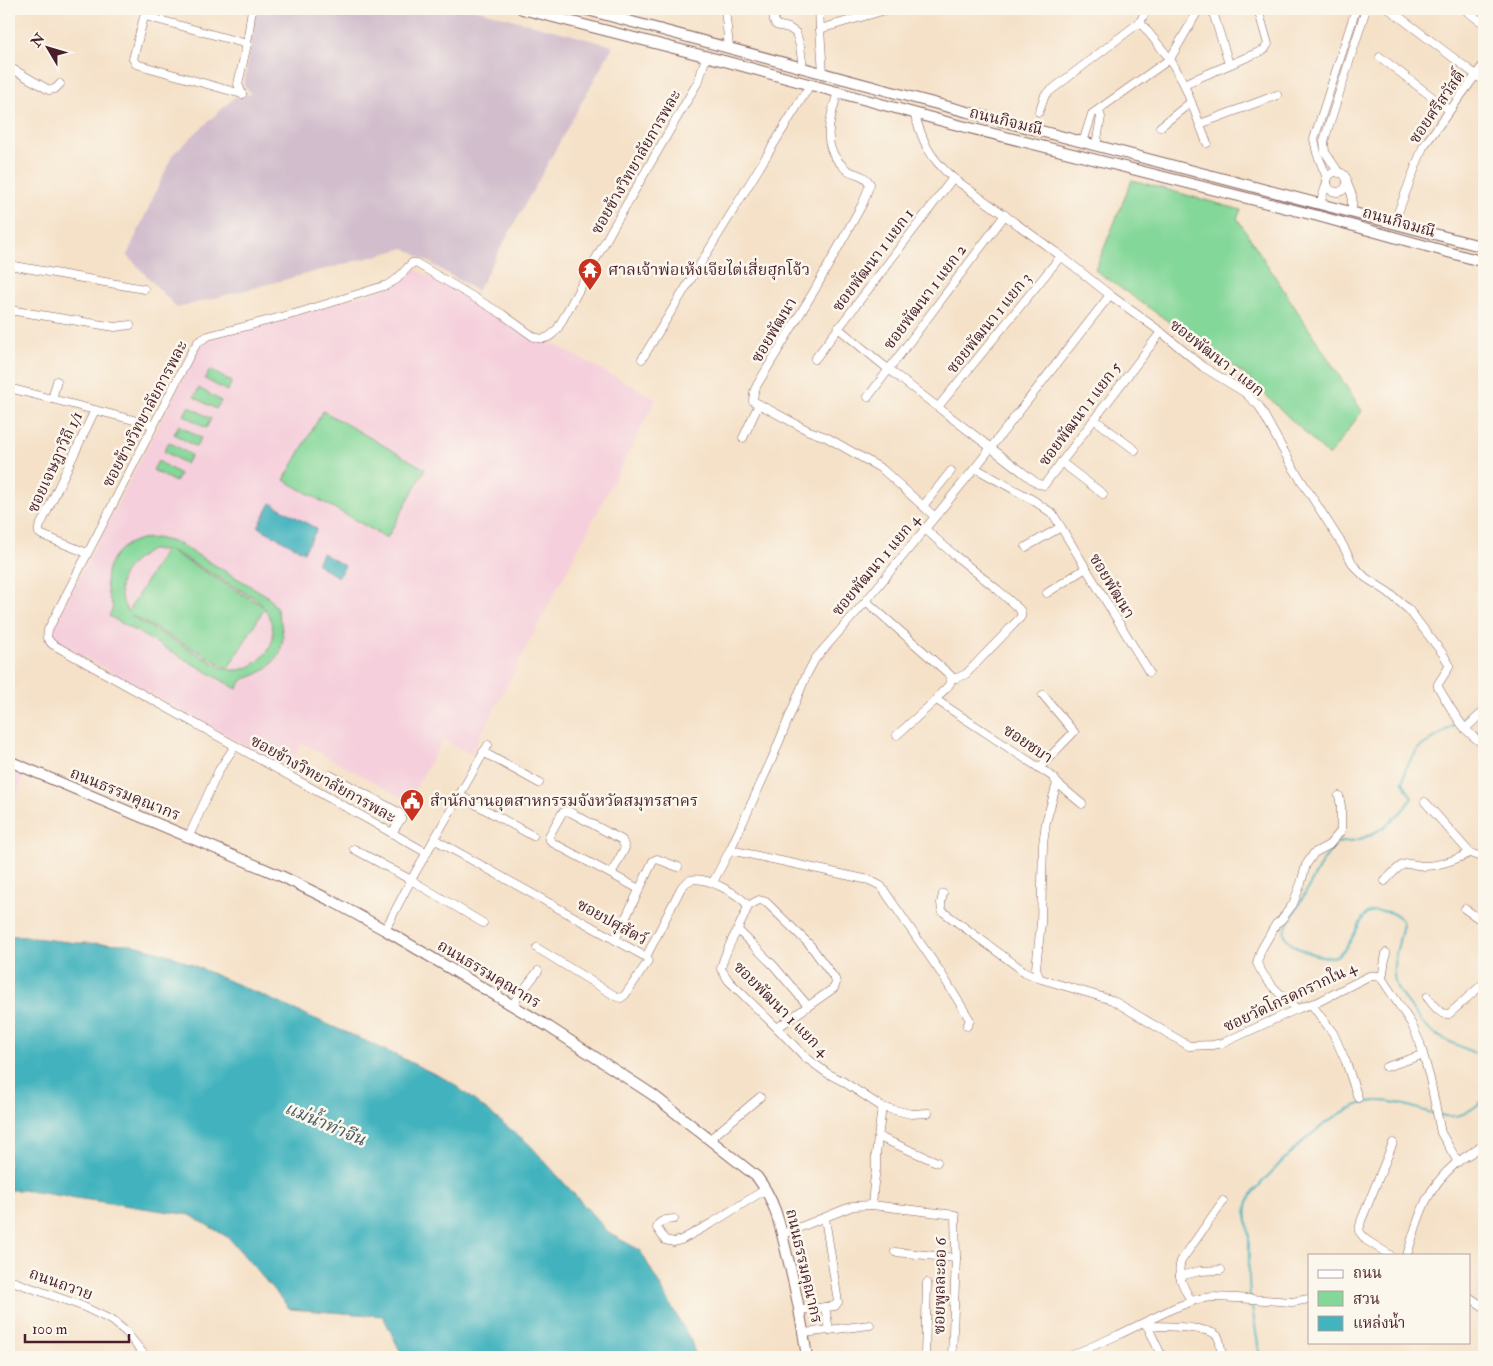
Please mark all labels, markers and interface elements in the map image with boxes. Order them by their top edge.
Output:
north arrow [22,22,72,72]
text: N [27,30,49,51]
street label: ซอยศรีสวัสดิ์ [1403,65,1470,148]
street label: ซอยข้างวิทยาลัยการพละ [587,86,685,238]
street label: ถนนกิจมณี [967,102,1045,140]
street label: ถนนกิจมณี [1360,202,1438,242]
street label: ซอยพัฒนา 1 แยก 1 [828,205,918,315]
street label: ซอยพัฒนา 1 แยก 2 [879,241,971,353]
temple icon: ศาลเจ้าพ่อเห้งเจียไต่เสี่ยฮุกโจ้ว [577,257,603,291]
place label: ศาลเจ้าพ่อเห้งเจียไต่เสี่ยฮุกโจ้ว [608,258,810,281]
street label: ซอยพัฒนา 1 แยก 3 [942,268,1036,378]
street label: ซอยพัฒนา [747,294,801,366]
street label: ซอยพัฒนา 1 แยก [1166,315,1268,401]
street label: ซอยข้างวิทยาลัยการพละ [98,337,192,491]
street label: ซอยพัฒนา 1 แยก 5 [1034,358,1126,470]
street label: ซอยเจษฎาวิถี 1/1 [23,408,87,516]
street label: ซอยพัฒนา 1 แยก 4 [828,509,925,620]
street label: ซอยพัฒนา [1085,550,1139,622]
street label: ซอยชบา [999,720,1057,768]
street label: ซอยข้างวิทยาลัยการพละ [247,731,399,827]
street label: ถนนธรรมคุณากร [67,763,183,826]
public building icon: สำนักงานอุตสาหกรรมจังหวัดสมุทรสาคร [399,788,425,822]
place label: สำนักงานอุตสาหกรรมจังหวัดสมุทรสาคร [430,791,698,812]
street label: ซอยปศุสัตว์ [573,894,651,951]
street label: ถนนธรรมคุณากร [433,935,544,1014]
street label: ซอยวัดโกรดกรากใน 4 [1220,956,1361,1037]
street label: ซอยพัฒนา 1 แยก 4 [729,957,834,1062]
water label: แม่น้ำท่าจีน [281,1094,370,1151]
street label: ถนนธรรมคุณากร [780,1207,827,1325]
street label: ซอยพูลละออ 6 [929,1236,951,1335]
legend [1308,1254,1470,1344]
street label: ถนนถวาย [26,1263,96,1305]
text: ถนน [1353,1264,1382,1283]
text: สวน [1353,1290,1380,1309]
scale bar [25,1311,129,1343]
text: แหล่งน้ำ [1353,1312,1405,1333]
text: 100 m [32,1320,68,1339]

